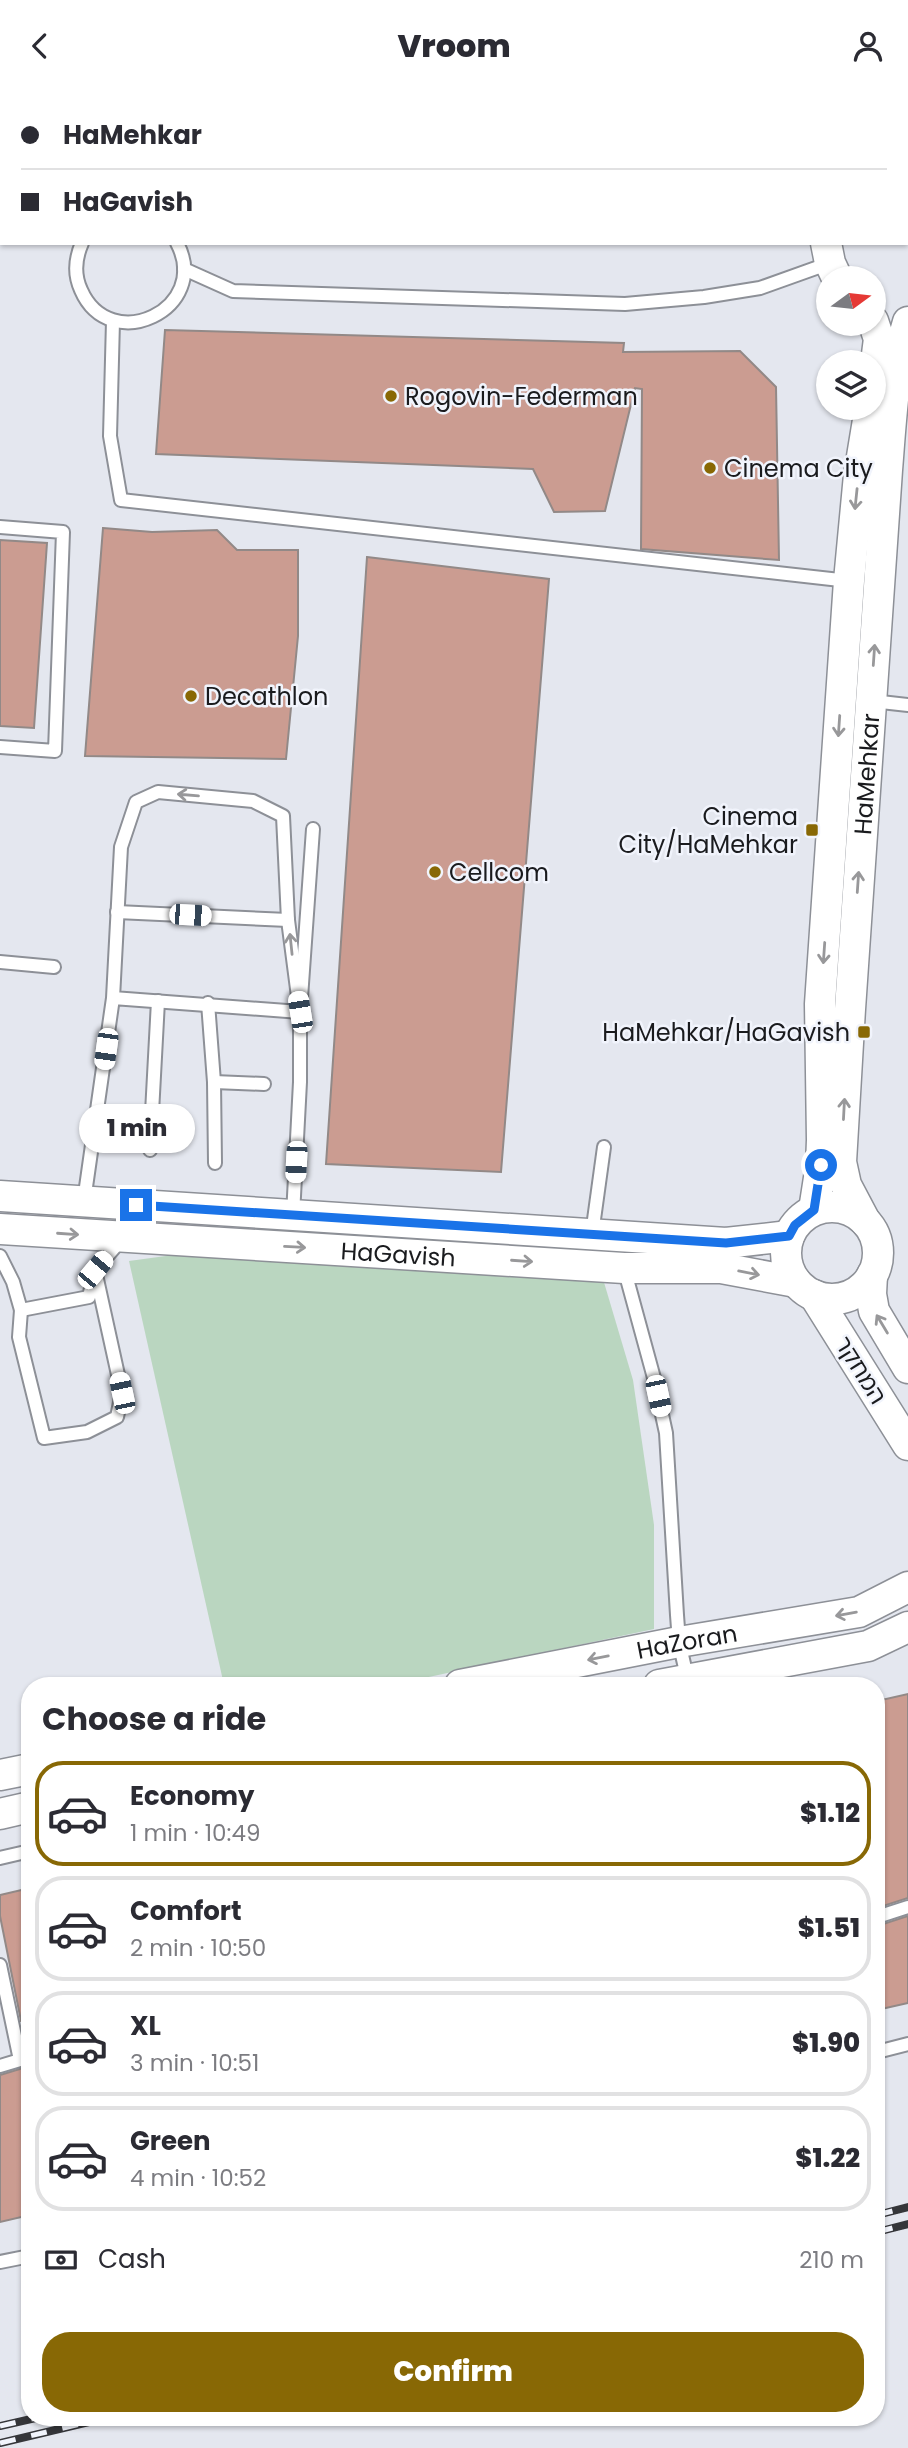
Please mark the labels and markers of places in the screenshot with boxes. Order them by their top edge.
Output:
place label: Rogovin-Federman [405,380,638,413]
marker: Rogovin-Federman [383,388,399,404]
place label: Cinema City [724,452,873,485]
marker: Cinema City [702,460,718,476]
place label: Decathlon [205,680,328,713]
marker: Decathlon [183,688,199,704]
place label: Cinema City/HaMehkar [619,800,798,861]
marker: Cinema City/HaMehkar [804,822,820,838]
place label: Cellcom [449,856,549,889]
marker: Cellcom [427,864,443,880]
place label: HaMehkar/HaGavish [602,1016,850,1049]
marker: HaMehkar/HaGavish [856,1024,872,1040]

